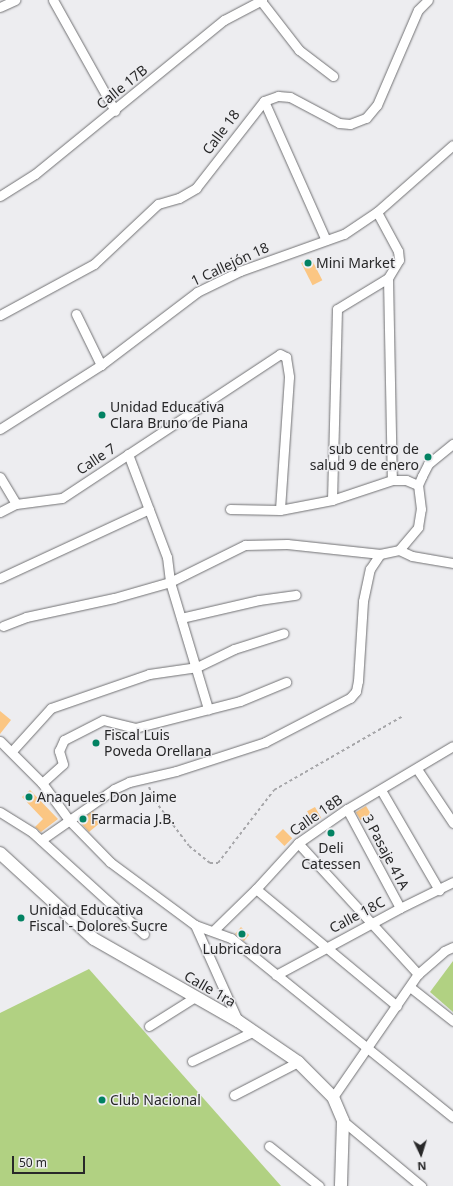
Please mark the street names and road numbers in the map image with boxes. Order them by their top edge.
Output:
street label: Calle 17B [93,61,151,113]
street label: Calle 18 [199,106,243,158]
street label: 1 Callejón 18 [188,239,272,289]
street label: Calle 7 [73,440,119,478]
street label: Calle 18B [286,791,346,839]
street label: 3 Pasaje 41A [359,812,413,892]
street label: Calle 18C [326,893,388,937]
street label: Calle 1ra [181,968,239,1010]

